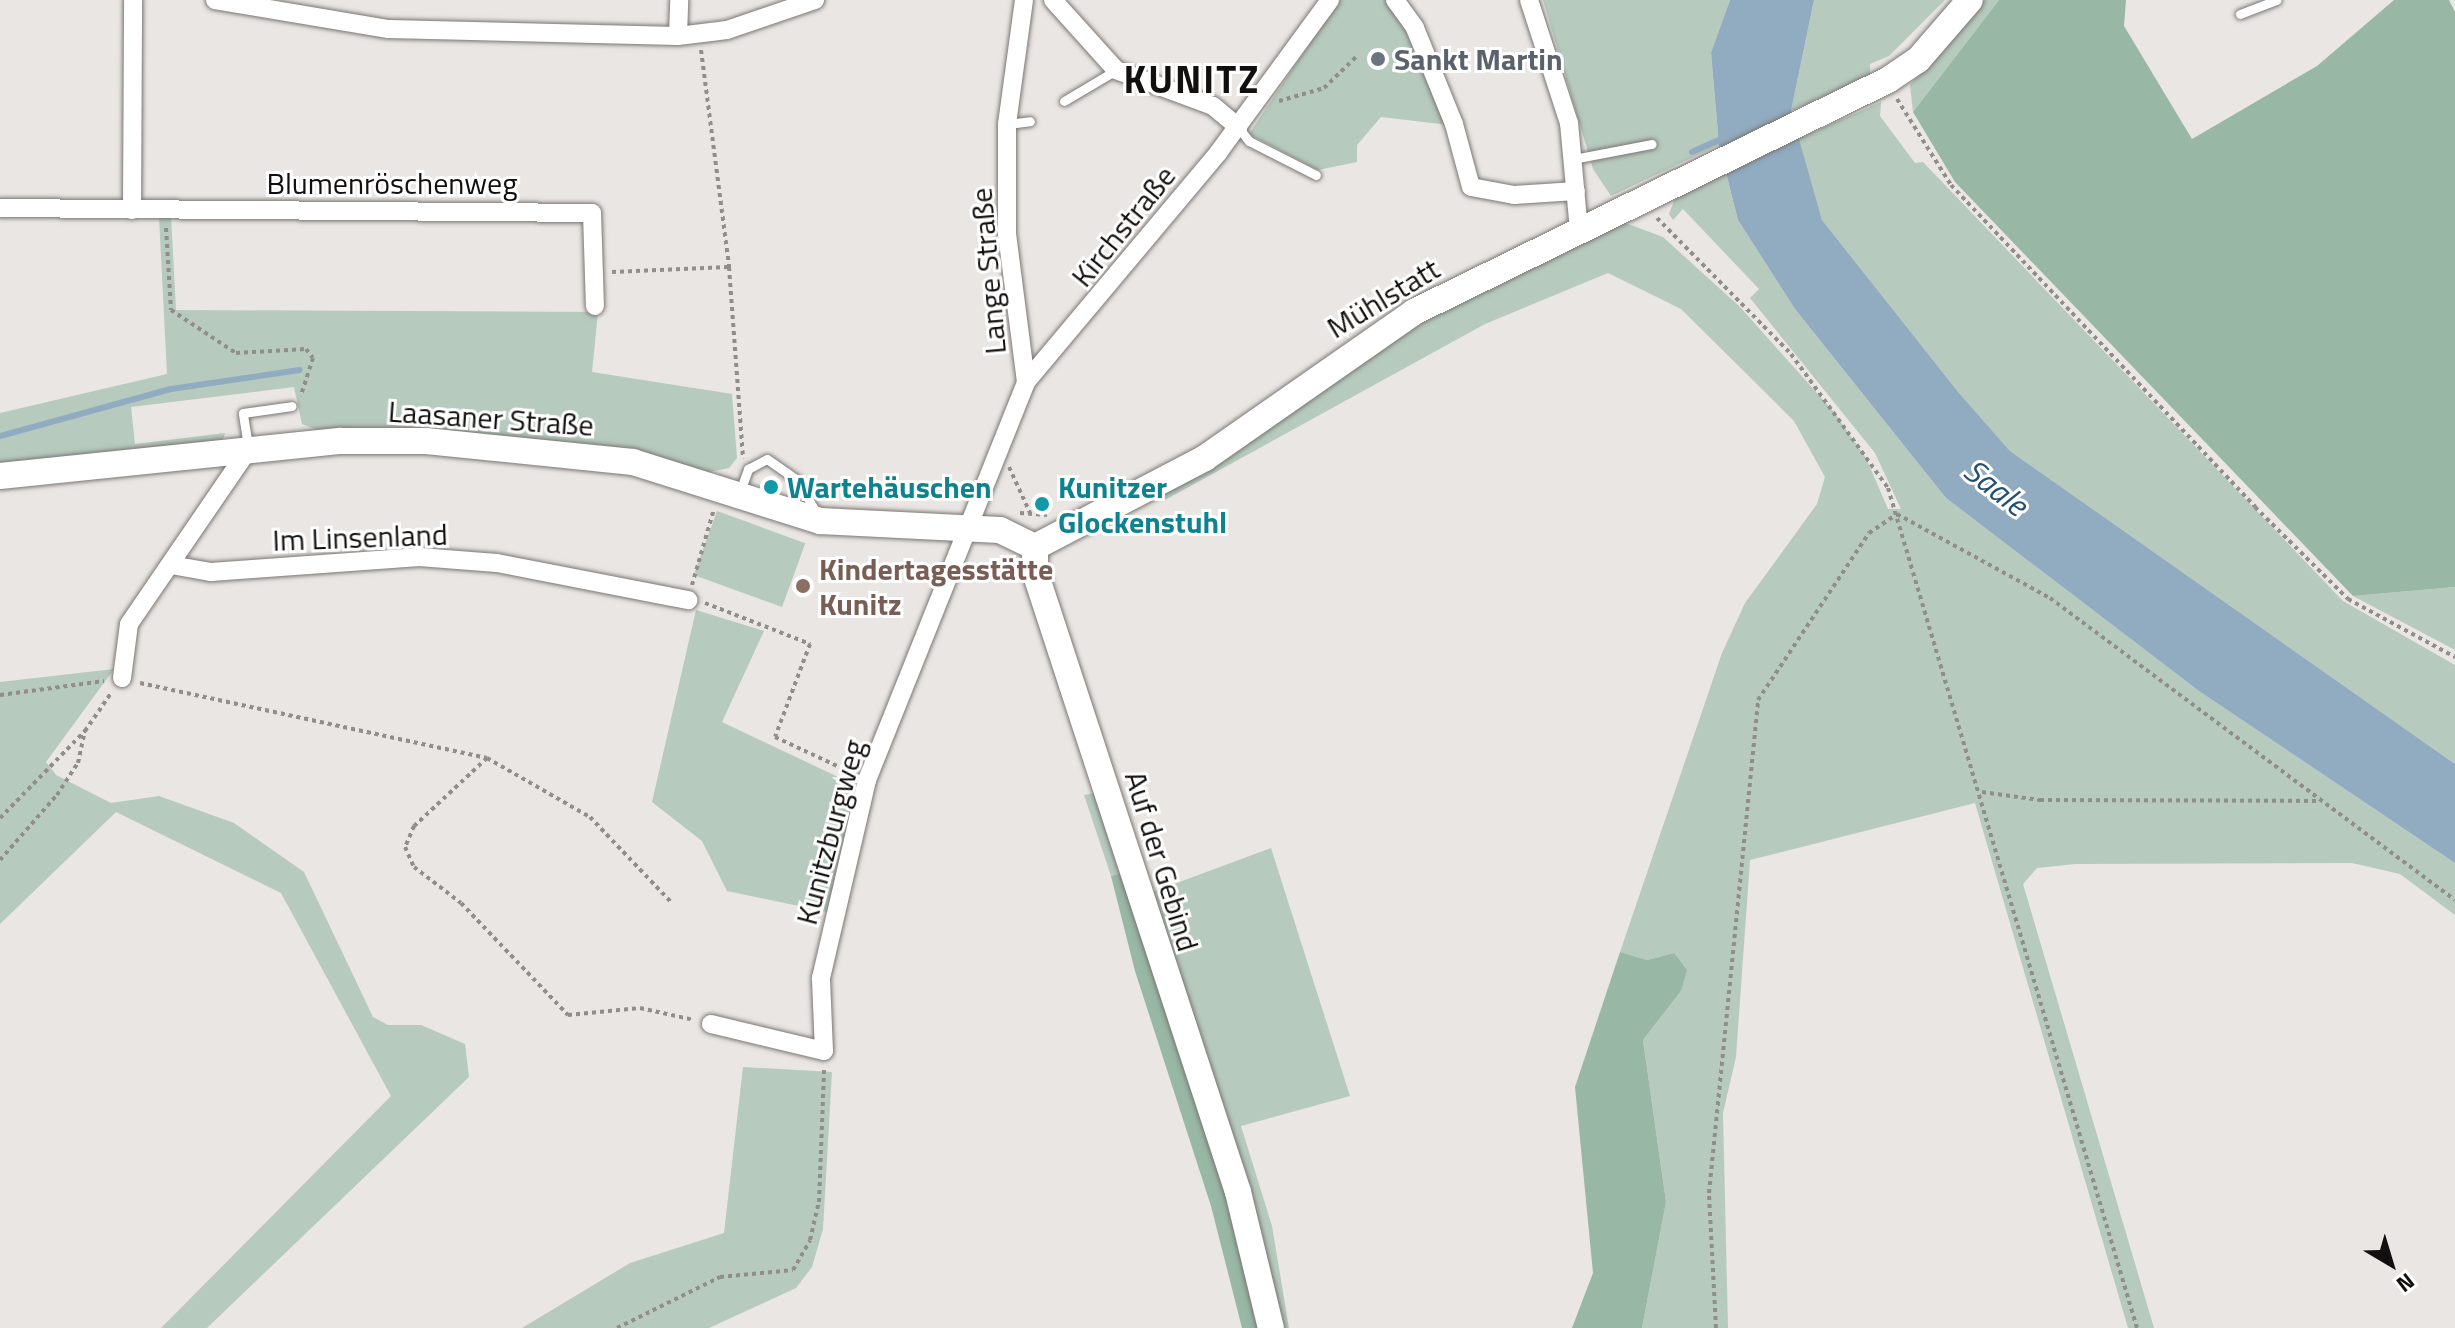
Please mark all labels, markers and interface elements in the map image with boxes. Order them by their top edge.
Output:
place label: Sankt Martin [1394,41,1563,77]
marker: Sankt Martin [1369,50,1387,68]
district label: KUNITZ [1124,57,1260,103]
street label: Kirchstraße [1063,158,1183,294]
street label: Blumenröschenweg [266,165,518,201]
street label: Lange Straße [963,186,1013,356]
street label: Mühlstatt [1320,250,1446,346]
street label: Laasaner Straße [387,393,595,443]
water label: Saale [1957,450,2035,524]
place label: Wartehäuschen [787,469,992,505]
place label: Kunitzer Glockenstuhl [1058,469,1227,540]
marker: Wartehäuschen [762,478,780,496]
marker: Kunitzer Glockenstuhl [1033,495,1051,513]
street label: Im Linsenland [272,516,448,558]
place label: Kindertagesstätte Kunitz [819,551,1053,622]
marker: Kindertagesstätte Kunitz [794,577,812,595]
street label: Kunitzburgweg [788,736,872,928]
street label: Auf der Gebind [1118,767,1206,955]
north arrow [2351,1224,2431,1304]
text: N [2389,1265,2422,1301]

